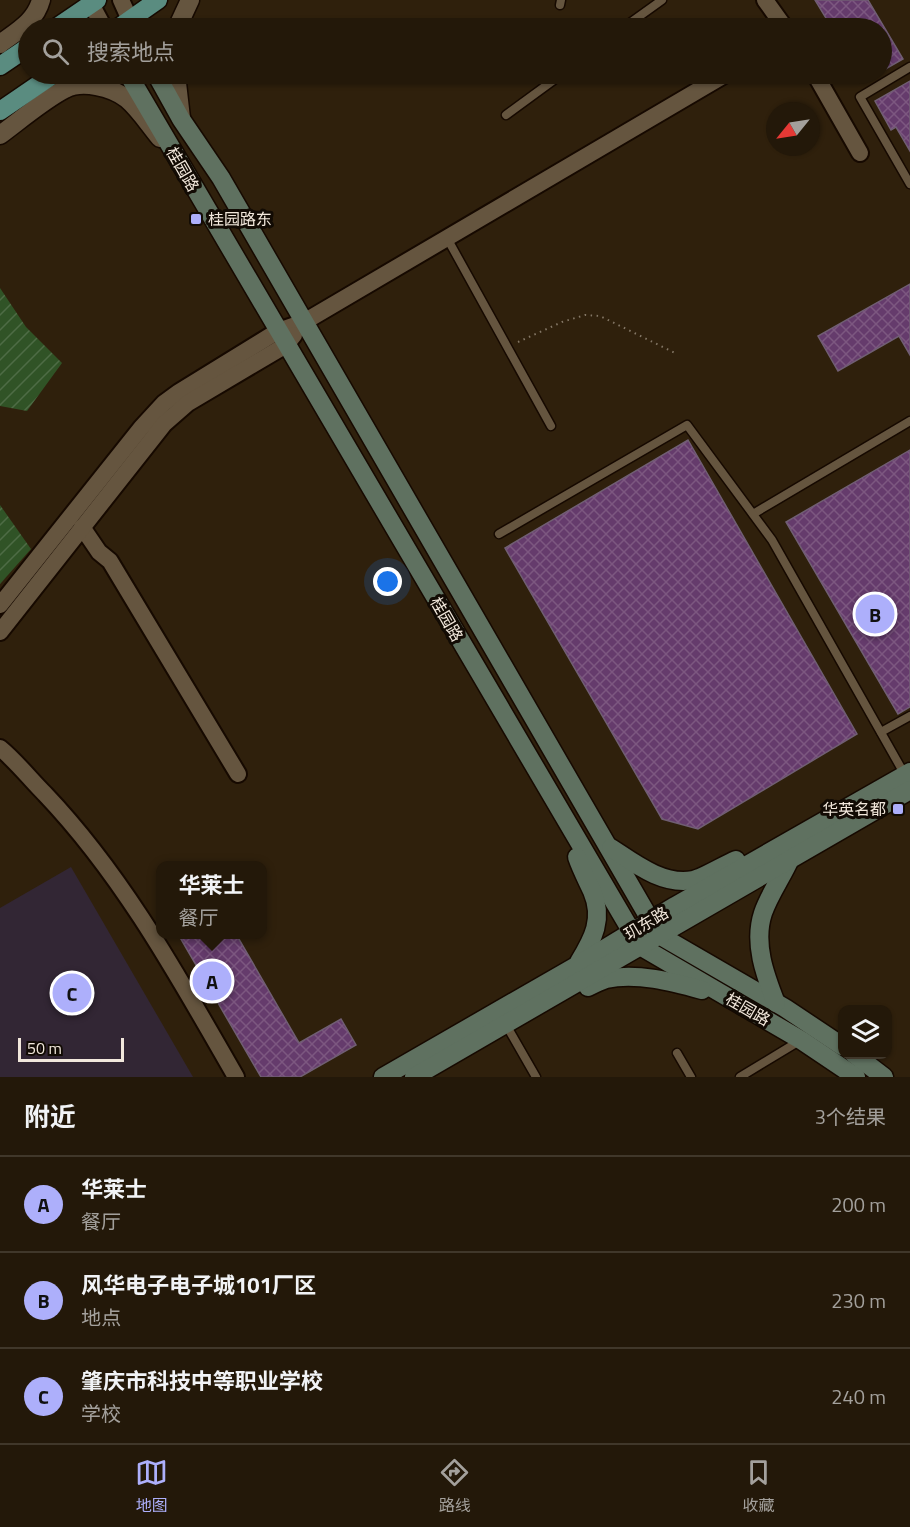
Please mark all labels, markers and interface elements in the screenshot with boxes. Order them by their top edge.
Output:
search box [18,18,892,84]
icon: search [39,35,72,68]
text: 搜索地点 [87,35,175,69]
north arrow [766,102,820,156]
street label: 桂园路 [161,142,205,196]
place label: 桂园路东 [208,207,272,231]
marker: 桂园路东 [189,212,203,226]
your location [373,567,402,596]
street label: 桂园路 [425,592,469,646]
pin: B [856,592,894,636]
place label: 华英名都 [822,797,886,821]
marker: 华英名都 [891,802,905,816]
popup [156,861,267,939]
text: 华莱士 [178,868,245,902]
street label: 玑东路 [619,900,673,946]
text: 餐厅 [178,902,218,933]
pin: A [192,958,232,1004]
pin: C [52,970,92,1016]
street label: 桂园路 [721,987,775,1031]
map controls [838,1005,892,1059]
button: layers [838,1005,892,1059]
scale bar [18,1035,124,1062]
text: 50 m [27,1036,62,1060]
text: 附近 [24,1097,76,1136]
text: 3个结果 [815,1101,886,1132]
text: 华莱士 [81,1172,147,1206]
text: A [37,1189,50,1220]
text: 200 m [831,1189,886,1220]
text: 餐厅 [81,1206,121,1237]
text: 风华电子电子城101厂区 [81,1268,316,1302]
text: B [37,1285,50,1316]
text: 230 m [831,1285,886,1316]
text: 地点 [81,1302,121,1333]
text: 肇庆市科技中等职业学校 [81,1364,323,1398]
text: C [38,1381,49,1412]
text: 240 m [831,1381,886,1412]
text: 学校 [81,1398,121,1429]
tab: 地图 [135,1456,168,1517]
tab: 路线 [438,1456,471,1517]
tab: 收藏 [742,1456,775,1517]

